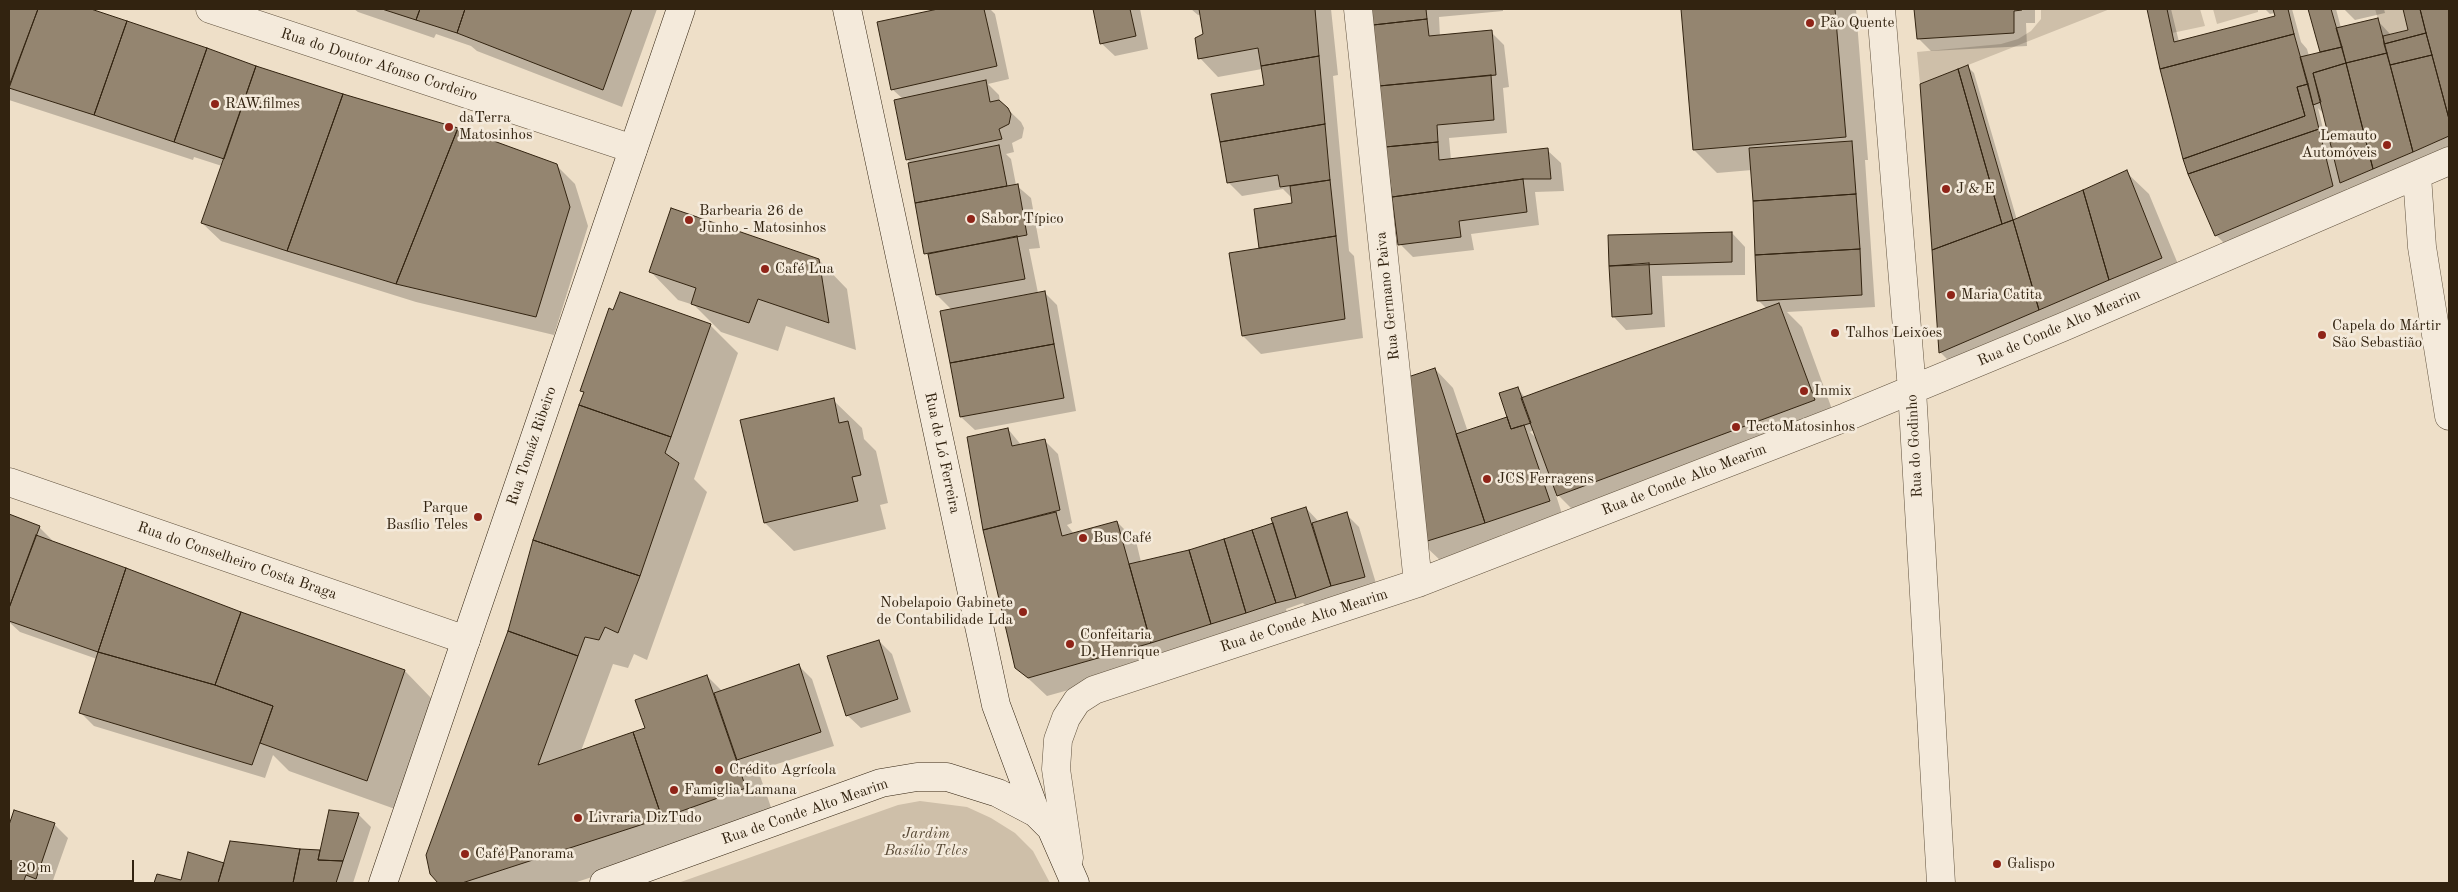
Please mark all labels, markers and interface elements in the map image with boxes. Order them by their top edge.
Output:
place label: Pão Quente [1820,14,1894,32]
marker: Pão Quente [1804,17,1816,29]
street label: Rua do Doutor Afonso Cordeiro [278,25,480,105]
place label: RAW.filmes [225,95,300,113]
marker: RAW.filmes [209,98,221,110]
place label: daTerra Matosinhos [459,109,532,144]
marker: daTerra Matosinhos [443,121,455,133]
place label: Lemauto Automóveis [2301,127,2377,162]
marker: Lemauto Automóveis [2381,139,2393,151]
place label: J & E [1956,180,1995,198]
marker: J & E [1940,183,1952,195]
place label: Barbearia 26 de Junho - Matosinhos [699,202,826,237]
place label: Sabor Típico [981,210,1064,228]
marker: Sabor Típico [965,213,977,225]
marker: Barbearia 26 de Junho - Matosinhos [683,214,695,226]
street label: Rua Germano Paiva [1372,231,1404,361]
place label: Café Lua [775,260,834,278]
marker: Café Lua [759,263,771,275]
street label: Rua de Conde Alto Mearim [1975,285,2143,371]
place label: Maria Catita [1961,286,2042,304]
marker: Maria Catita [1945,289,1957,301]
place label: Capela do Mártir São Sebastião [2332,317,2441,352]
place label: Talhos Leixões [1845,324,1942,342]
marker: Talhos Leixões [1829,327,1841,339]
marker: Capela do Mártir São Sebastião [2316,329,2328,341]
place label: Inmix [1814,382,1852,400]
street label: Rua Tomáz Ribeiro [503,384,561,508]
marker: Inmix [1798,385,1810,397]
street label: Rua de Ló Ferreira [920,391,964,515]
street label: Rua do Godinho [1903,394,1927,498]
place label: TectoMatosinhos [1746,418,1855,436]
marker: TectoMatosinhos [1730,421,1742,433]
street label: Rua de Conde Alto Mearim [1599,440,1769,520]
place label: JCS Ferragens [1497,470,1594,488]
marker: JCS Ferragens [1481,473,1493,485]
place label: Parque Basílio Teles [386,499,468,534]
marker: Parque Basílio Teles [472,511,484,523]
street label: Rua do Conselheiro Costa Braga [135,518,339,604]
place label: Bus Café [1093,529,1151,547]
marker: Bus Café [1077,532,1089,544]
street label: Rua de Conde Alto Mearim [1218,585,1390,657]
place label: Nobelapoio Gabinete de Contabilidade Lda [877,594,1013,629]
marker: Nobelapoio Gabinete de Contabilidade Lda [1017,606,1029,618]
place label: Confeitaria D. Henrique [1080,626,1160,661]
marker: Confeitaria D. Henrique [1064,638,1076,650]
place label: Crédito Agrícola [729,761,836,779]
marker: Crédito Agrícola [713,764,725,776]
street label: Rua de Conde Alto Mearim [719,775,891,849]
place label: Famiglia Lamana [684,781,797,799]
marker: Famiglia Lamana [668,784,680,796]
place label: Livraria DizTudo [588,809,702,827]
marker: Livraria DizTudo [572,812,584,824]
park label: Jardim Basílio Teles [884,825,968,860]
place label: Café Panorama [475,845,574,863]
marker: Café Panorama [459,848,471,860]
scale bar [12,850,136,882]
place label: Galispo [2007,855,2055,873]
marker: Galispo [1991,858,2003,870]
text: 20 m [18,861,52,876]

